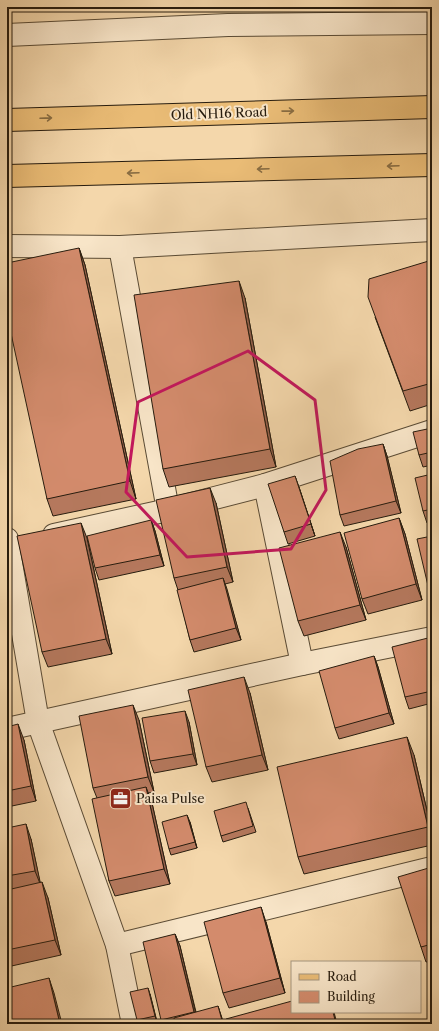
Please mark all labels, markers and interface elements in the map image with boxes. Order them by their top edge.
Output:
street label: Old NH16 Road [171,103,268,123]
one-way arrow [281,107,294,115]
one-way arrow [39,115,52,122]
one-way arrow [387,162,400,170]
one-way arrow [257,166,270,173]
one-way arrow [127,169,140,177]
office icon: Paisa Pulse [108,785,134,811]
place label: Paisa Pulse [136,790,204,806]
legend [291,961,421,1013]
text: Road [327,969,357,984]
text: Building [327,989,375,1004]

